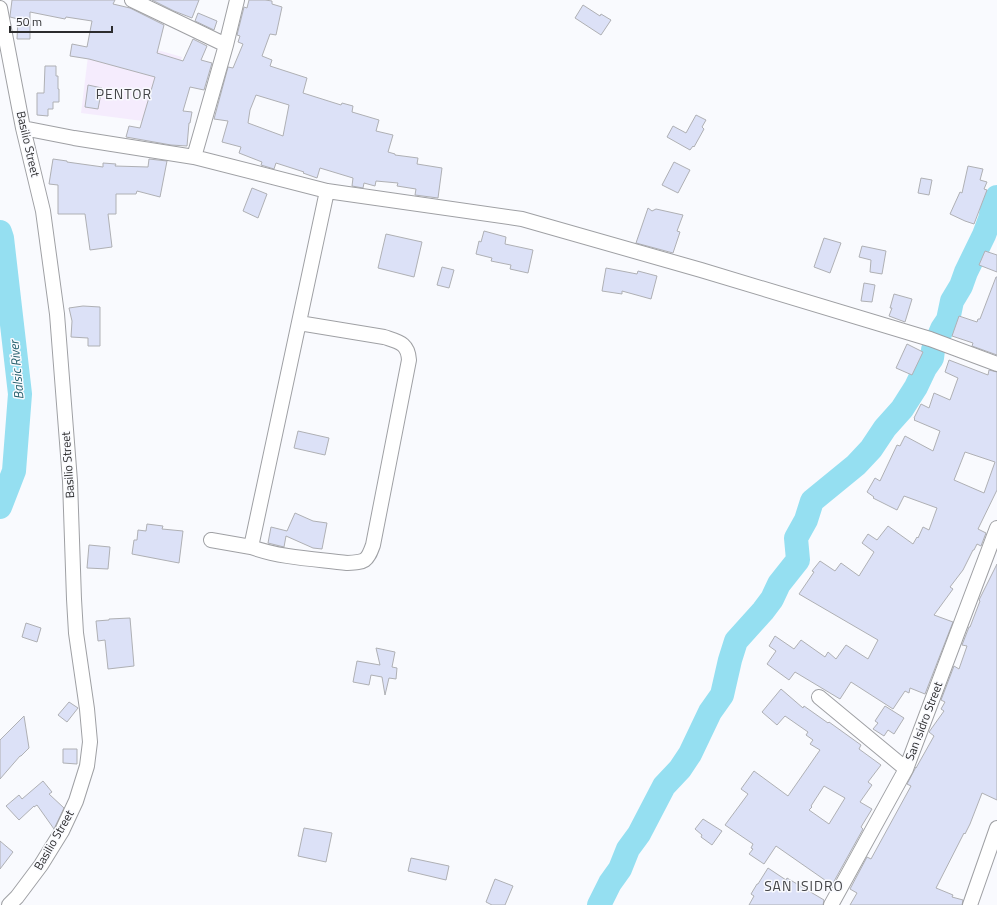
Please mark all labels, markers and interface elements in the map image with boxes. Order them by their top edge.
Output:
scale bar [10,8,112,34]
text: 50 m [16,12,42,31]
district label: PENTOR [96,83,152,104]
street label: Basilio Street [12,109,45,179]
water label: Balsic River [3,338,29,400]
street label: Basilio Street [56,430,79,499]
street label: San Isidro Street [900,678,948,763]
street label: Basilio Street [29,805,79,873]
district label: SAN ISIDRO [764,875,844,896]

